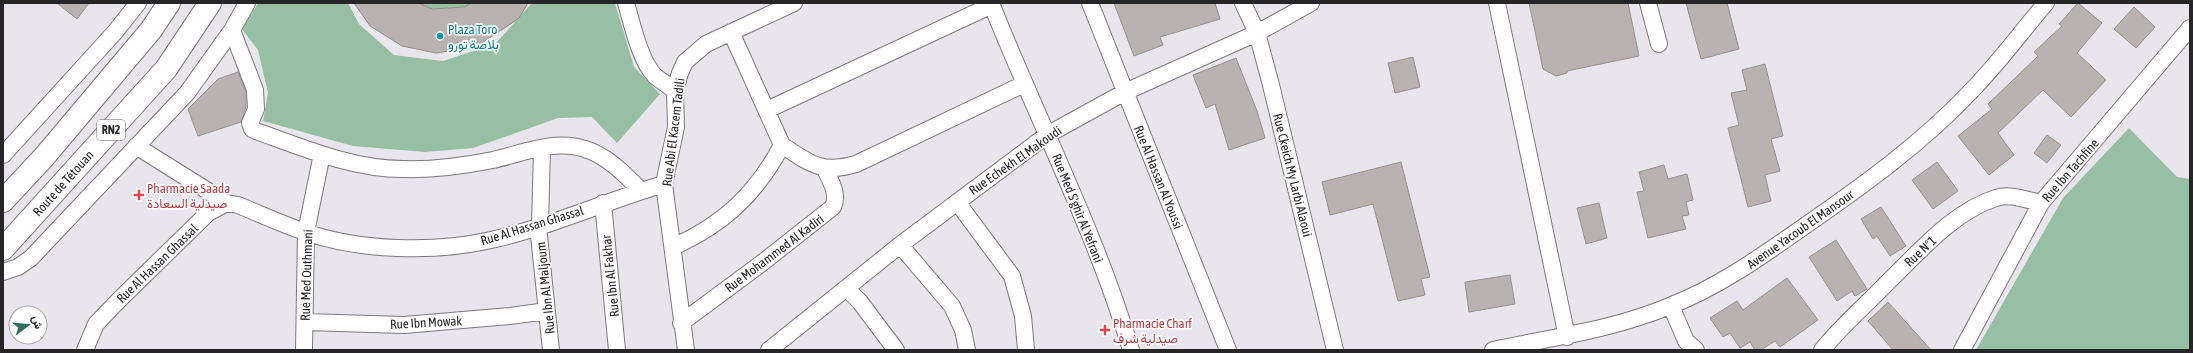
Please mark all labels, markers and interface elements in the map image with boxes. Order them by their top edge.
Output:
place label: Plaza Toro بلاصة تورو [448,22,499,53]
marker: Plaza Toro بلاصة تورو [435,31,445,41]
street label: Rue Abi El Kacem Tadili [659,77,688,187]
street label: Rue Ckeich My Larbi Alaoui [1270,112,1315,238]
road number: RN2 [97,120,125,140]
street label: Rue Echekh El Makoudi [966,123,1064,198]
street label: Rue Al Hassan Al Youssi [1131,123,1186,231]
street label: Rue Ibn Tachfine [2039,136,2102,205]
street label: Route de Tétouan [30,147,97,219]
street label: Rue Med S'ghir Al Yefrani [1049,152,1106,265]
place label: Pharmacie Saada صيدلية السعادة [147,181,230,211]
street label: Avenue Yacoub El Mansour [1744,187,1857,272]
marker: Pharmacie Saada صيدلية السعادة [134,190,144,200]
street label: Rue Al Hassan Ghassal [479,203,586,248]
street label: Rue Mohammed Al Kadiri [722,211,827,295]
street label: Rue Al Hassan Ghassal [114,220,201,306]
street label: Rue Med Outhmani [297,229,316,321]
street label: Rue N°1 [1901,233,1939,270]
street label: Rue Ibn Al Fakhar [599,234,622,318]
street label: Rue Ibn Al Maljoum [533,241,558,335]
north arrow [8,305,48,345]
street label: Rue Ibn Mowak [390,313,463,332]
text: ش [29,314,45,331]
place label: Pharmacie Charf صيدلية شرف [1113,316,1192,347]
marker: Pharmacie Charf صيدلية شرف [1100,325,1110,335]

